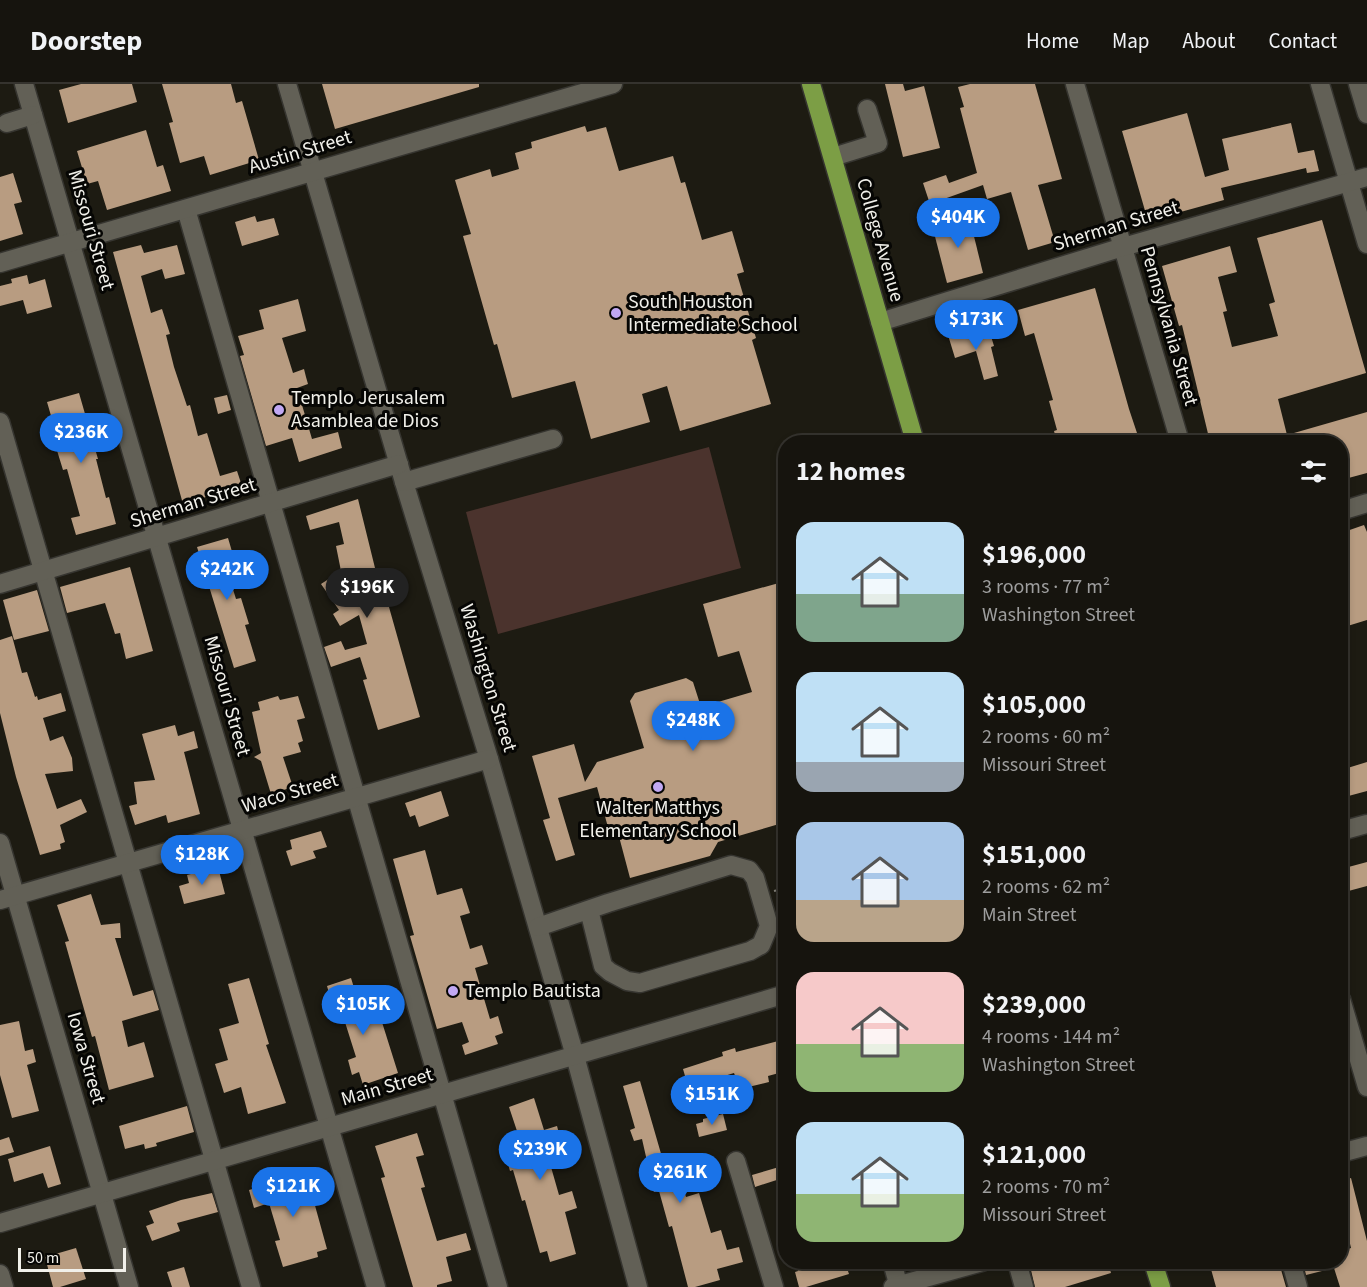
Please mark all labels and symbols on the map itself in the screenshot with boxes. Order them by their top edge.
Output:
street label: Austin Street [245,123,355,181]
street label: Missouri Street [60,167,122,294]
street label: College Avenue [849,175,911,305]
street label: Sherman Street [1050,194,1183,258]
pin: $404K [916,198,1000,249]
street label: Pennsylvania Street [1133,243,1205,409]
place label: South Houston Intermediate School [628,288,798,339]
pin: $173K [934,300,1018,351]
marker: South Houston Intermediate School [609,306,623,320]
place label: Templo Jerusalem Asamblea de Dios [291,384,445,435]
marker: Templo Jerusalem Asamblea de Dios [272,403,286,417]
pin: $236K [39,413,123,464]
street label: Sherman Street [127,471,260,535]
pin: $242K [185,550,269,601]
pin: $196K [325,568,409,619]
street label: Washington Street [452,601,524,756]
street label: Missouri Street [196,633,258,760]
pin: $248K [651,701,735,752]
street label: Waco Street [238,766,342,820]
marker: Walter Matthys Elementary School [651,780,665,794]
place label: Walter Matthys Elementary School [579,794,737,845]
pin: $128K [160,835,244,886]
place label: Templo Bautista [465,977,601,1005]
marker: Templo Bautista [446,984,460,998]
pin: $105K [321,985,405,1036]
street label: Iowa Street [60,1009,113,1107]
street label: Main Street [338,1060,437,1113]
pin: $151K [670,1075,754,1126]
pin: $239K [498,1130,582,1181]
pin: $261K [638,1153,722,1204]
pin: $121K [251,1167,335,1218]
scale bar [18,1245,126,1272]

